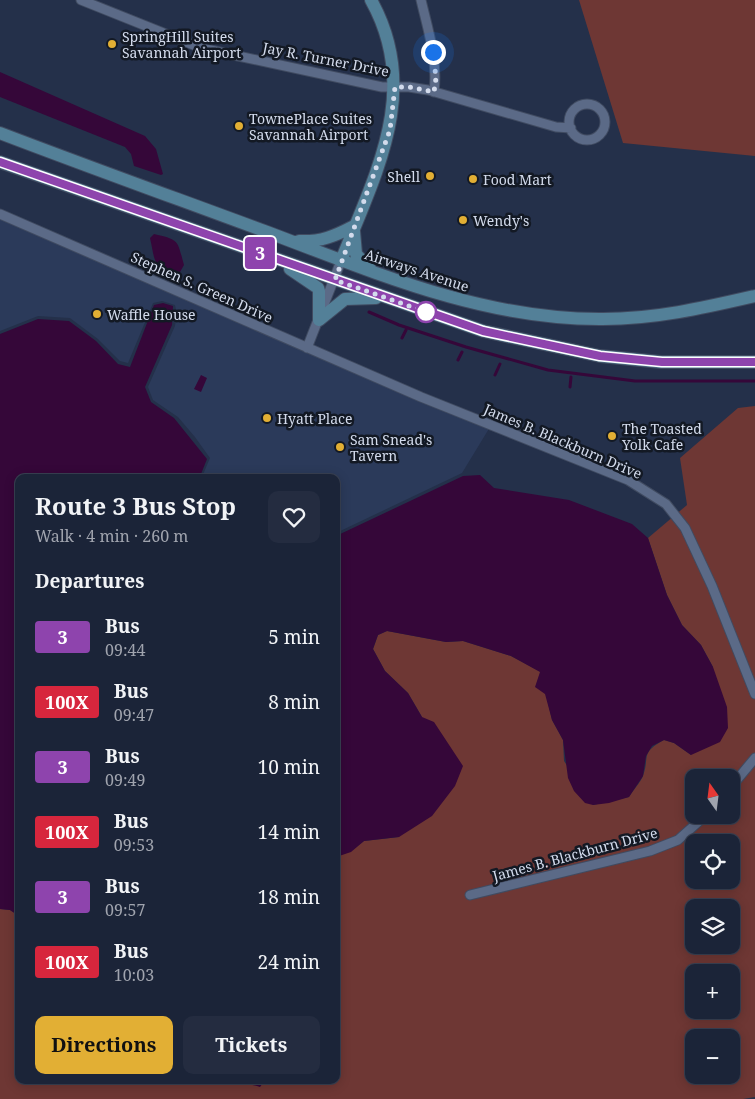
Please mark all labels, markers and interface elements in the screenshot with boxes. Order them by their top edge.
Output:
place label: SpringHill Suites Savannah Airport [122,27,241,62]
street label: Jay R. Turner Drive [260,37,391,81]
marker: SpringHill Suites Savannah Airport [106,38,118,50]
your location [421,40,446,65]
place label: TownePlace Suites Savannah Airport [249,109,372,144]
marker: TownePlace Suites Savannah Airport [233,120,245,132]
place label: Shell [387,167,421,186]
marker: Shell [424,170,436,182]
place label: Food Mart [483,170,552,189]
marker: Food Mart [467,173,479,185]
place label: Wendy's [473,211,529,230]
marker: Wendy's [457,214,469,226]
line badge: 3 [244,237,276,269]
text: 3 [255,241,265,265]
street label: Airways Avenue [362,244,472,296]
street label: Stephen S. Green Drive [128,247,276,327]
unlabelled marker [415,301,437,323]
place label: Waffle House [107,305,196,324]
marker: Waffle House [91,308,103,320]
street label: James B. Blackburn Drive [480,399,645,483]
place label: Hyatt Place [277,409,352,428]
marker: Hyatt Place [261,412,273,424]
place label: The Toasted Yolk Cafe [621,419,702,454]
place label: Sam Snead's Tavern [350,430,432,465]
marker: The Toasted Yolk Cafe [606,430,618,442]
marker: Sam Snead's Tavern [334,441,346,453]
text: Route 3 Bus Stop [35,489,236,522]
button: heart [268,491,320,543]
text: Walk · 4 min · 260 m [35,525,188,547]
text: Departures [35,568,144,594]
text: Bus [105,613,140,639]
text: 5 min [268,624,320,650]
text: 3 [57,625,68,649]
text: 09:44 [105,639,145,661]
text: Bus [114,678,148,704]
text: 8 min [268,689,320,715]
text: 100X [45,690,89,714]
text: 09:47 [114,704,154,726]
text: Bus [105,743,140,769]
text: 10 min [258,754,320,780]
text: 3 [57,755,68,779]
text: 09:49 [105,769,145,791]
north arrow [685,769,740,824]
map controls [685,769,740,1084]
text: Bus [114,808,148,834]
text: 14 min [258,819,320,845]
text: 100X [45,820,89,844]
street label: James B. Blackburn Drive [490,823,660,885]
text: 09:53 [114,834,154,856]
button: locate [685,834,740,889]
text: Bus [105,873,140,899]
text: 18 min [258,884,320,910]
text: 3 [57,885,68,909]
text: 09:57 [105,899,145,921]
button: layers [685,899,740,954]
text: Bus [114,938,148,964]
text: 24 min [258,949,320,975]
text: 100X [45,950,89,974]
text: 10:03 [114,964,154,986]
button: + [685,964,740,1019]
button: Directions [35,1016,173,1074]
button: Tickets [183,1016,320,1074]
button: − [685,1029,740,1084]

